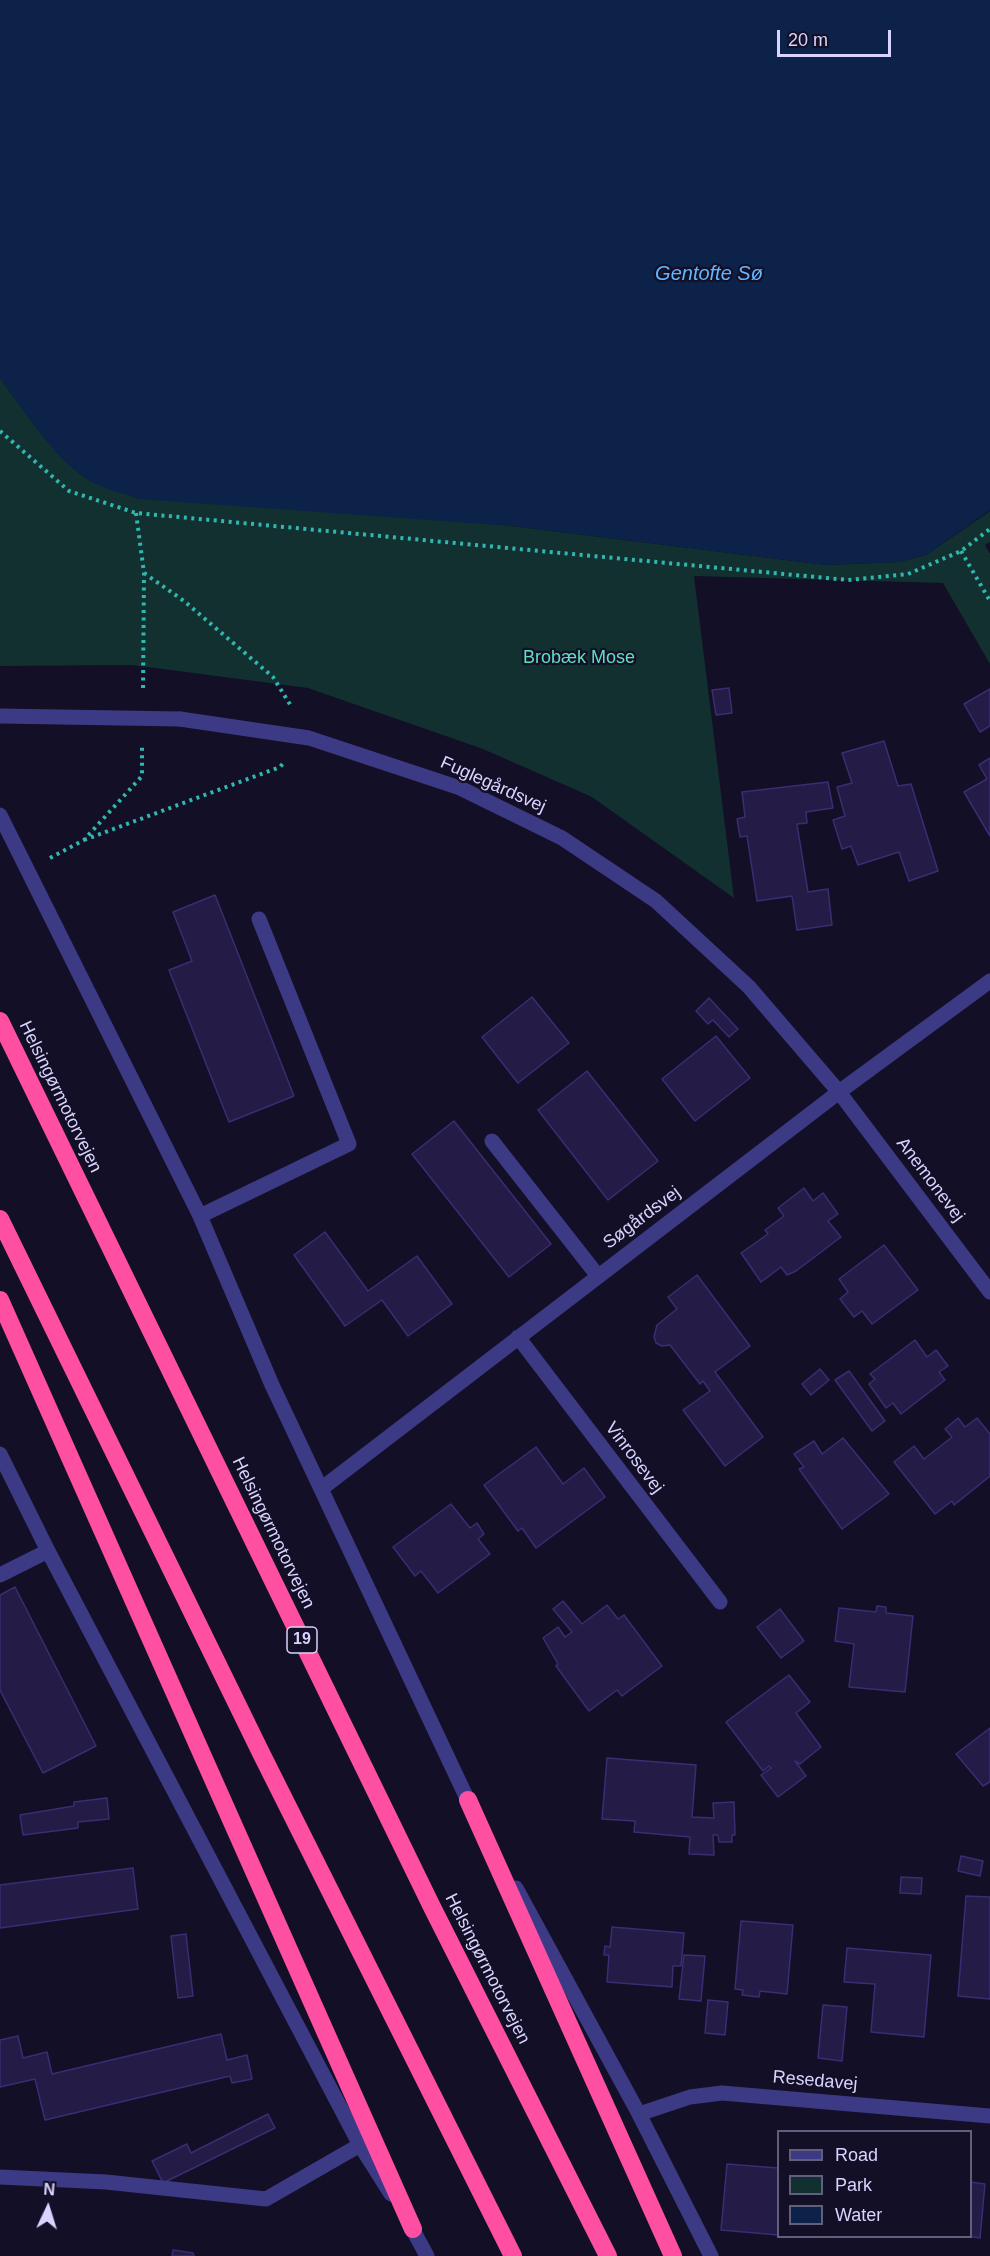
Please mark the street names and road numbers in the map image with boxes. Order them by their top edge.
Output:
street label: Fuglegårdsvej [437,752,549,818]
street label: Helsingørmotorvejen [14,1018,106,1176]
street label: Anemonevej [891,1134,969,1226]
street label: Søgårdsvej [599,1182,685,1254]
street label: Vinrosevej [600,1418,668,1498]
street label: Helsingørmotorvejen [227,1454,319,1612]
road number: 19 [287,1627,317,1653]
street label: Helsingørmotorvejen [440,1890,534,2048]
street label: Resedavej [772,2067,858,2095]

